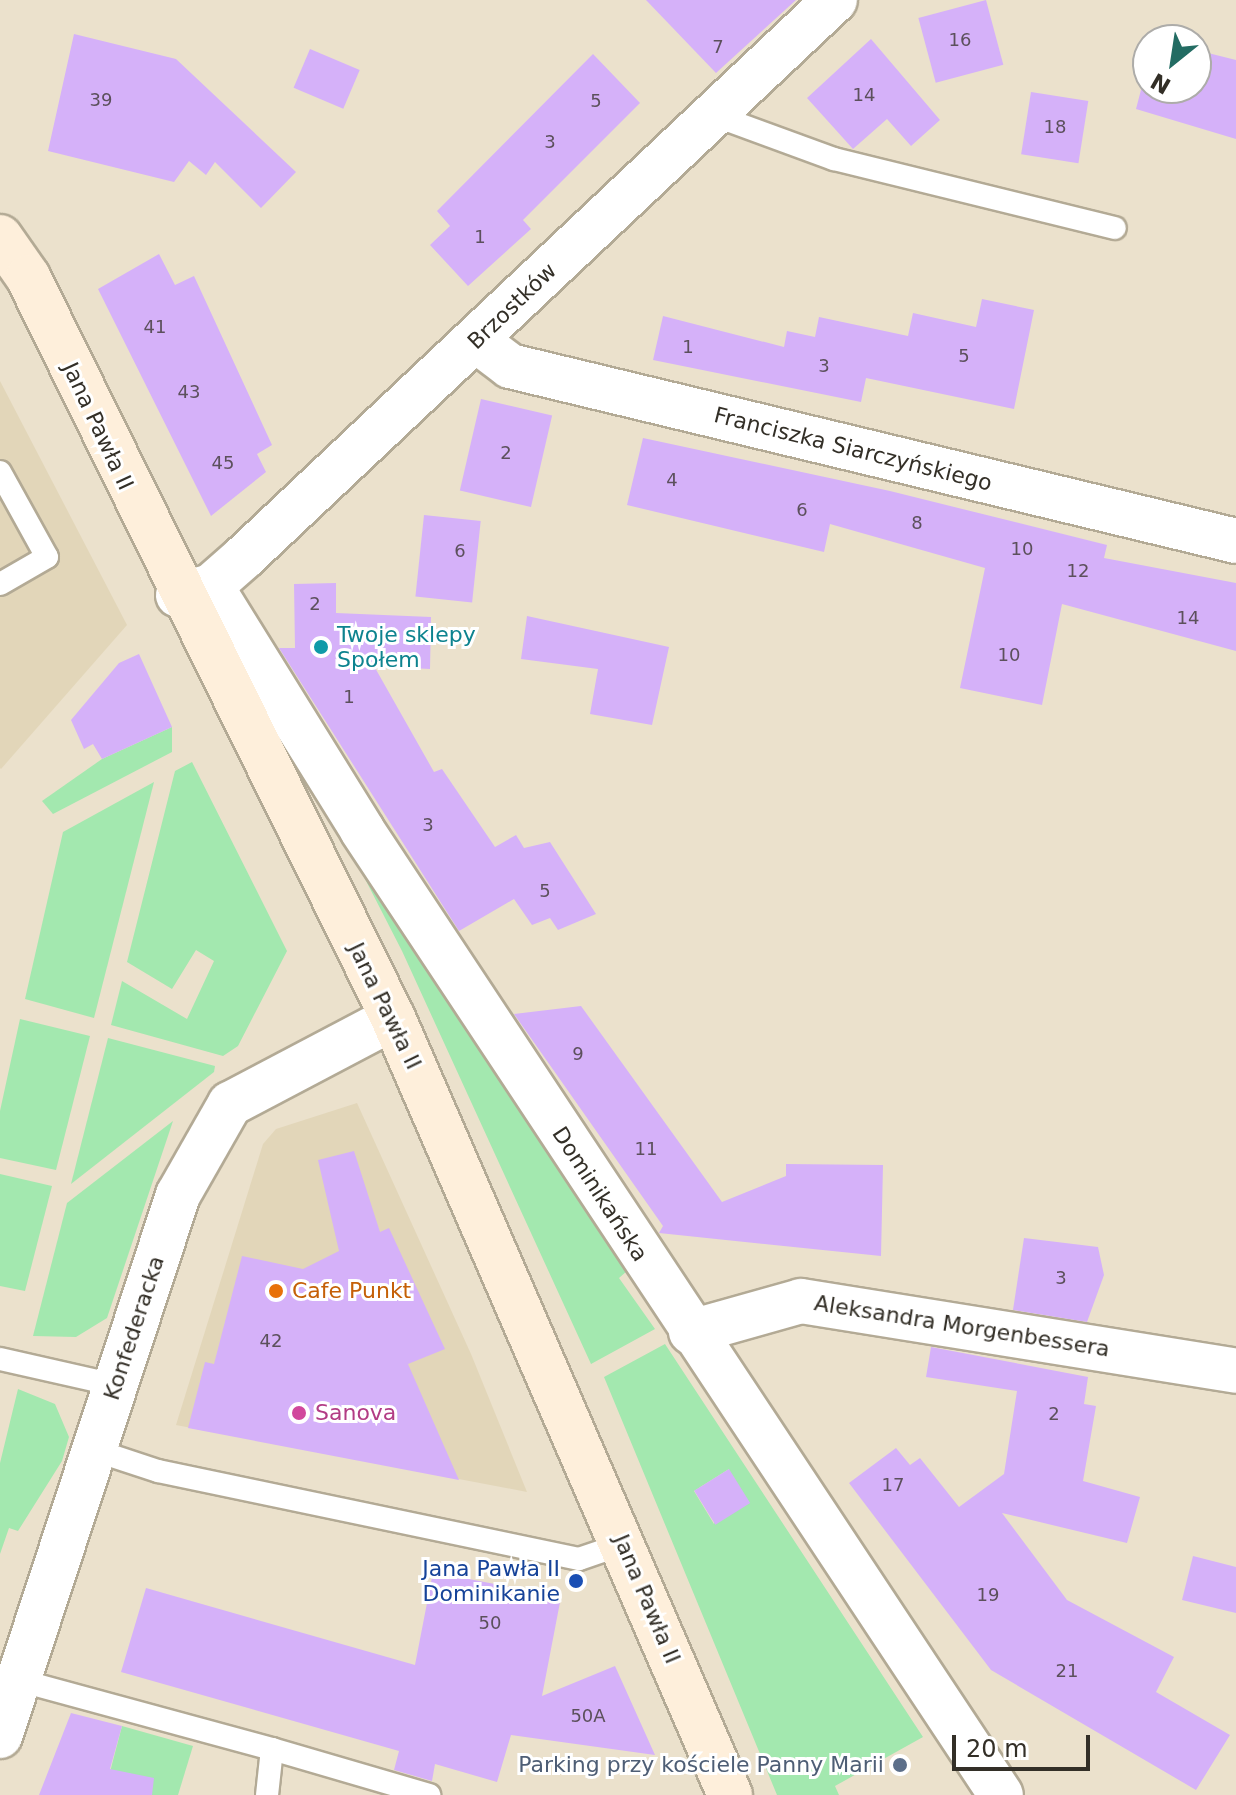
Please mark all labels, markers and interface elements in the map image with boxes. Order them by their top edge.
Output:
north arrow [1132,24,1212,104]
house number: 16 [949,29,971,51]
house number: 7 [712,36,724,58]
text: N [1147,68,1175,99]
house number: 14 [853,84,875,106]
house number: 39 [90,89,112,111]
house number: 5 [590,90,602,112]
house number: 18 [1044,116,1066,138]
house number: 3 [544,131,556,153]
house number: 1 [474,226,486,248]
street label: Brzostków [462,257,562,355]
house number: 41 [144,316,166,338]
house number: 1 [682,336,694,358]
house number: 5 [958,345,970,367]
house number: 3 [818,355,830,377]
street label: Jana Pawła II [57,358,139,494]
house number: 43 [178,381,200,403]
street label: Franciszka Siarczyńskiego [711,402,995,496]
house number: 2 [500,442,512,464]
house number: 45 [212,452,234,474]
house number: 4 [666,469,678,491]
house number: 6 [796,499,808,521]
house number: 8 [911,512,923,534]
house number: 10 [1011,538,1033,560]
house number: 6 [454,540,466,562]
house number: 12 [1067,560,1089,582]
house number: 2 [309,593,321,615]
house number: 14 [1177,607,1199,629]
place label: Twoje sklepy Społem [337,621,476,672]
marker: Twoje sklepy Społem [312,638,330,656]
house number: 10 [998,644,1020,666]
house number: 1 [343,686,355,708]
house number: 3 [422,814,434,836]
house number: 5 [539,880,551,902]
street label: Jana Pawła II [343,938,427,1074]
house number: 9 [572,1043,584,1065]
street label: Dominikańska [547,1122,653,1266]
house number: 11 [635,1138,657,1160]
street label: Konfederacka [98,1253,170,1403]
house number: 3 [1055,1267,1067,1289]
place label: Cafe Punkt [292,1278,411,1304]
marker: Cafe Punkt [267,1282,285,1300]
street label: Aleksandra Morgenbessera [812,1290,1112,1362]
house number: 42 [260,1330,282,1352]
place label: Sanova [315,1400,396,1426]
house number: 2 [1048,1403,1060,1425]
marker: Sanova [290,1404,308,1422]
house number: 17 [882,1474,904,1496]
street label: Jana Pawła II [608,1530,686,1668]
place label: Jana Pawła II Dominikanie [422,1555,560,1606]
marker: Jana Pawła II Dominikanie [567,1572,585,1590]
house number: 19 [977,1584,999,1606]
house number: 50 [479,1612,501,1634]
house number: 21 [1056,1660,1078,1682]
house number: 50A [570,1705,606,1727]
scale bar [956,1719,1094,1769]
text: 20 m [966,1735,1028,1763]
place label: Parking przy kościele Panny Marii [518,1752,884,1778]
marker: Parking przy kościele Panny Marii [891,1756,909,1774]

